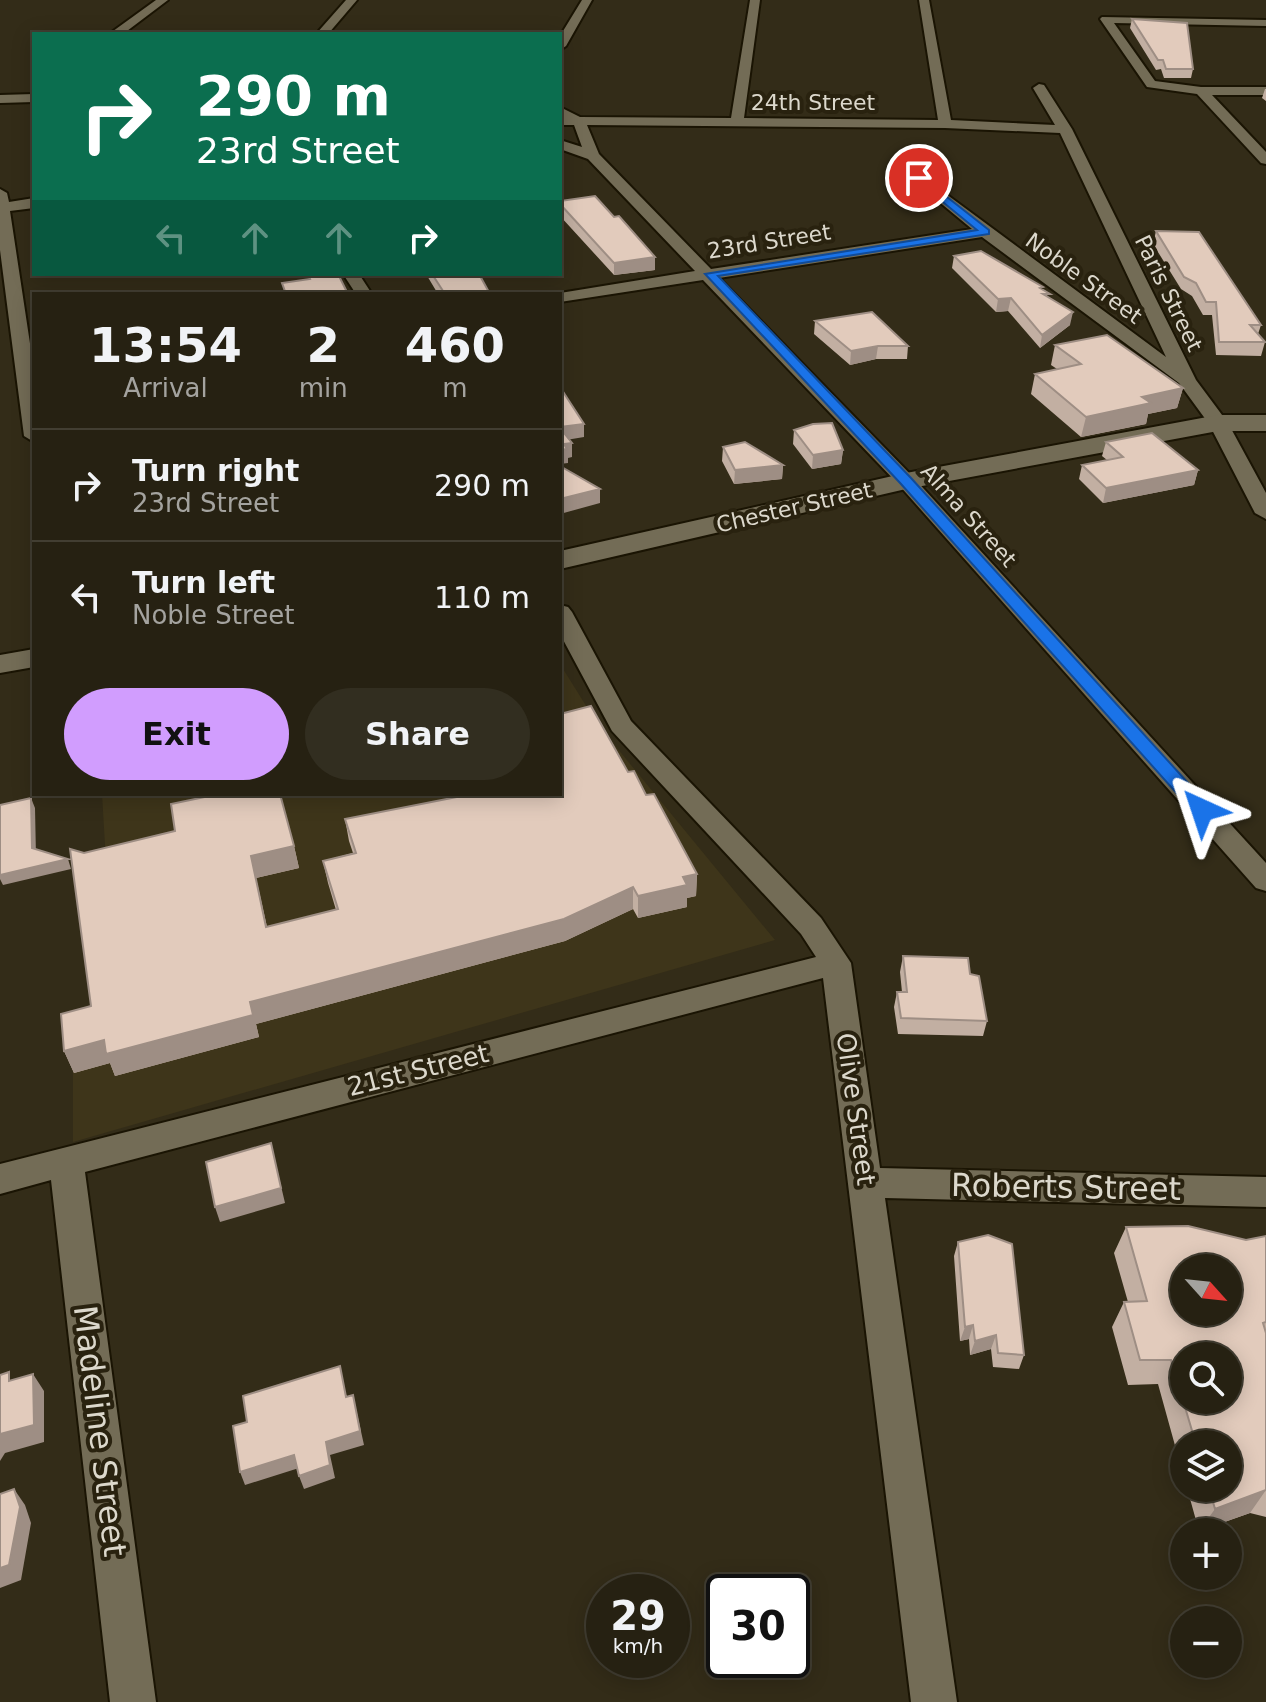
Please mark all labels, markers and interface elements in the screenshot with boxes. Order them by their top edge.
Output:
text: 290 m [196,63,391,128]
icon: right [64,64,168,168]
street label: 24th Street [751,90,876,115]
text: 23rd Street [196,130,400,171]
pin [885,144,953,212]
icon: arrive [897,156,941,200]
icon: left [149,216,193,260]
icon: ahead [233,216,277,260]
icon: ahead [317,216,361,260]
icon: right [401,216,445,260]
street label: 23rd Street [706,219,833,264]
street label: Noble Street [1021,228,1147,329]
street label: Paris Street [1130,231,1208,356]
text: 13:54 [89,317,242,373]
text: 2 [307,317,340,373]
text: 460 [405,317,505,373]
text: Arrival [123,373,208,403]
text: min [299,373,348,403]
text: m [442,373,468,403]
text: Turn right [132,453,299,488]
street label: Alma Street [916,459,1022,572]
icon: right [64,463,108,507]
text: 290 m [434,468,530,503]
street label: Chester Street [714,477,875,538]
text: 23rd Street [132,488,279,518]
text: Turn left [132,565,275,600]
icon: left [64,575,108,619]
text: 110 m [434,580,530,615]
text: Noble Street [132,600,294,630]
button: Exit [64,688,289,780]
button: Share [305,688,530,780]
position arrow [1160,768,1244,852]
street label: Olive Street [830,1031,882,1187]
street label: 21st Street [344,1038,492,1102]
street label: Roberts Street [951,1166,1181,1208]
north arrow [1170,1254,1242,1326]
map controls [1170,1254,1242,1678]
street label: Madeline Street [66,1303,134,1559]
button: search [1170,1342,1242,1414]
button: layers [1170,1430,1242,1502]
button: + [1170,1518,1242,1590]
speed limit sign: 30 [706,1574,810,1678]
text: 29 [610,1593,666,1639]
button: − [1170,1606,1242,1678]
text: km/h [613,1634,663,1658]

